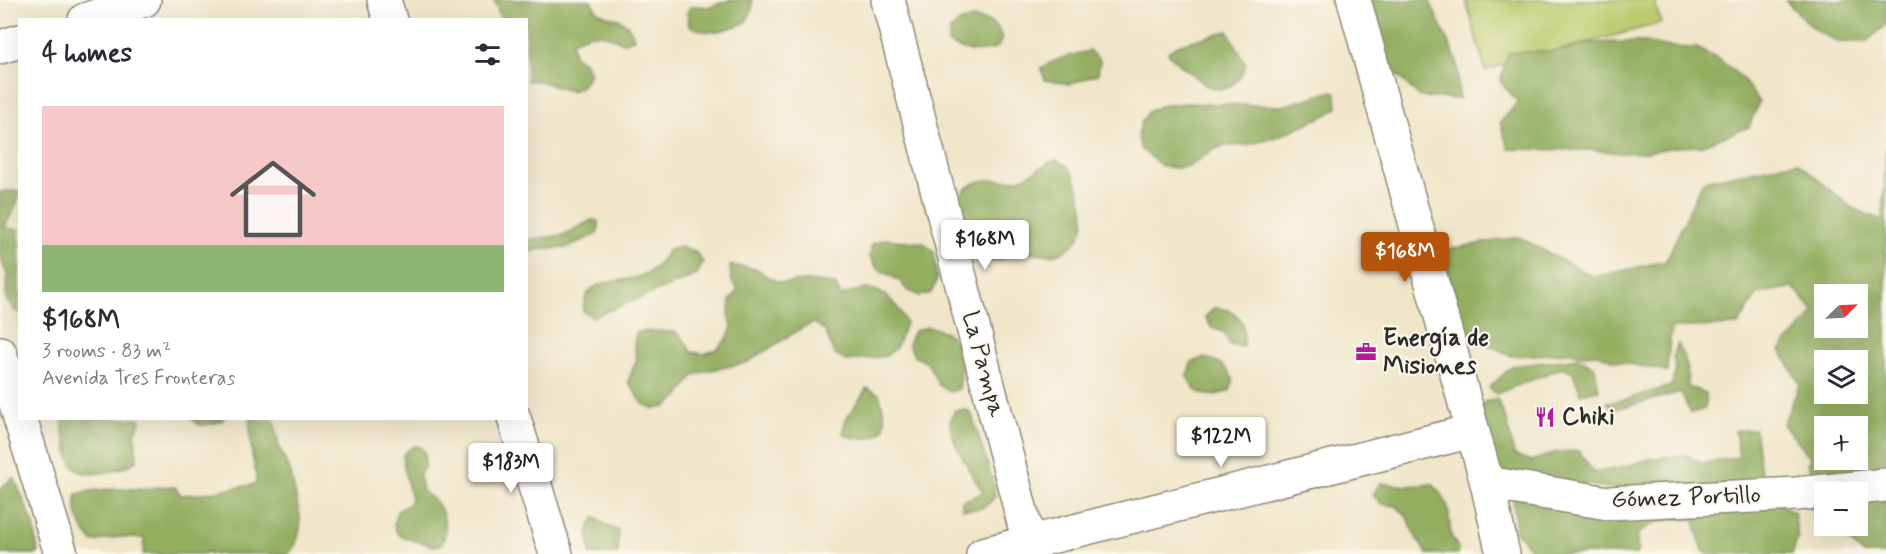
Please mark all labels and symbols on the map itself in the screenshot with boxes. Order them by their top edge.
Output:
pin: $168M [943,220,1027,271]
pin: $168M [1363,232,1447,283]
north arrow [1814,284,1868,338]
street label: La Pampa [954,308,1012,421]
place label: Energía de Misiones [1383,323,1489,382]
office icon: Energía de Misiones [1354,340,1378,364]
place label: Chiki [1562,402,1615,433]
restaurant icon: Chiki [1533,405,1557,429]
pin: $122M [1179,417,1263,468]
pin: $183M [469,443,553,494]
street label: Gómez Portillo [1611,480,1761,516]

